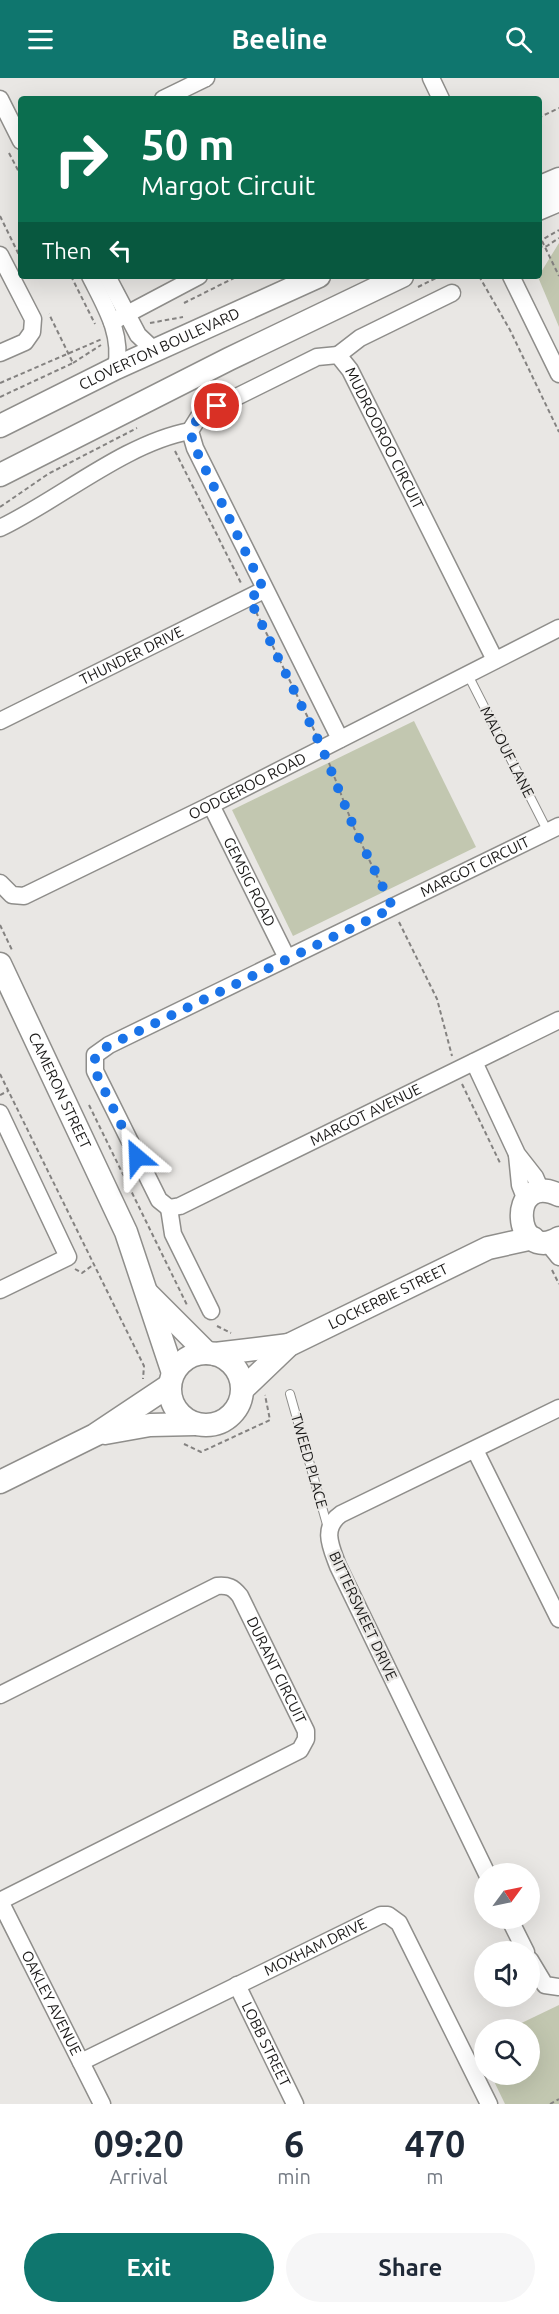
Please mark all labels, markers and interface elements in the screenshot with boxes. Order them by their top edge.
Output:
icon: menu [24,23,57,56]
icon: search [502,23,535,56]
text: Beeline [231,24,328,54]
icon: right [42,120,120,198]
text: 50 m [141,121,235,168]
text: Margot Circuit [141,170,315,200]
icon: left [104,234,137,267]
text: Then [42,238,92,263]
street label: CLOVERTON BOULEVARD [76,304,242,393]
street label: MUDROOROO CIRCUIT [342,364,428,512]
pin [191,380,242,431]
icon: arrive [200,389,233,422]
street label: THUNDER DRIVE [77,622,186,688]
street label: MALOUF LANE [477,703,538,800]
street label: OODGEROO ROAD [186,749,309,823]
street label: MARGOT CIRCUIT [417,832,533,900]
street label: GEMSIG ROAD [220,834,279,929]
street label: CAMERON STREET [25,1030,95,1152]
street label: MARGOT AVENUE [307,1080,424,1149]
position arrow [105,1125,169,1189]
street label: LOCKERBIE STREET [325,1260,451,1333]
street label: TWEED PLACE [288,1412,331,1510]
street label: BITTERSWEET DRIVE [326,1549,401,1683]
street label: DURANT CIRCUIT [243,1614,310,1727]
north arrow [474,1863,540,1929]
map controls [474,1863,540,2085]
street label: MOXHAM DRIVE [261,1914,369,1979]
button: sound [474,1941,540,2007]
street label: OAKLEY AVENUE [18,1947,85,2058]
street label: LOBB STREET [239,1999,294,2090]
button: search [474,2019,540,2085]
text: 09:20 [94,2123,184,2164]
text: 6 [284,2123,304,2164]
text: 470 [404,2123,465,2164]
text: Arrival [110,2165,168,2188]
text: min [277,2165,311,2188]
text: m [426,2165,444,2188]
button: Exit [24,2233,274,2302]
button: Share [286,2233,535,2302]

